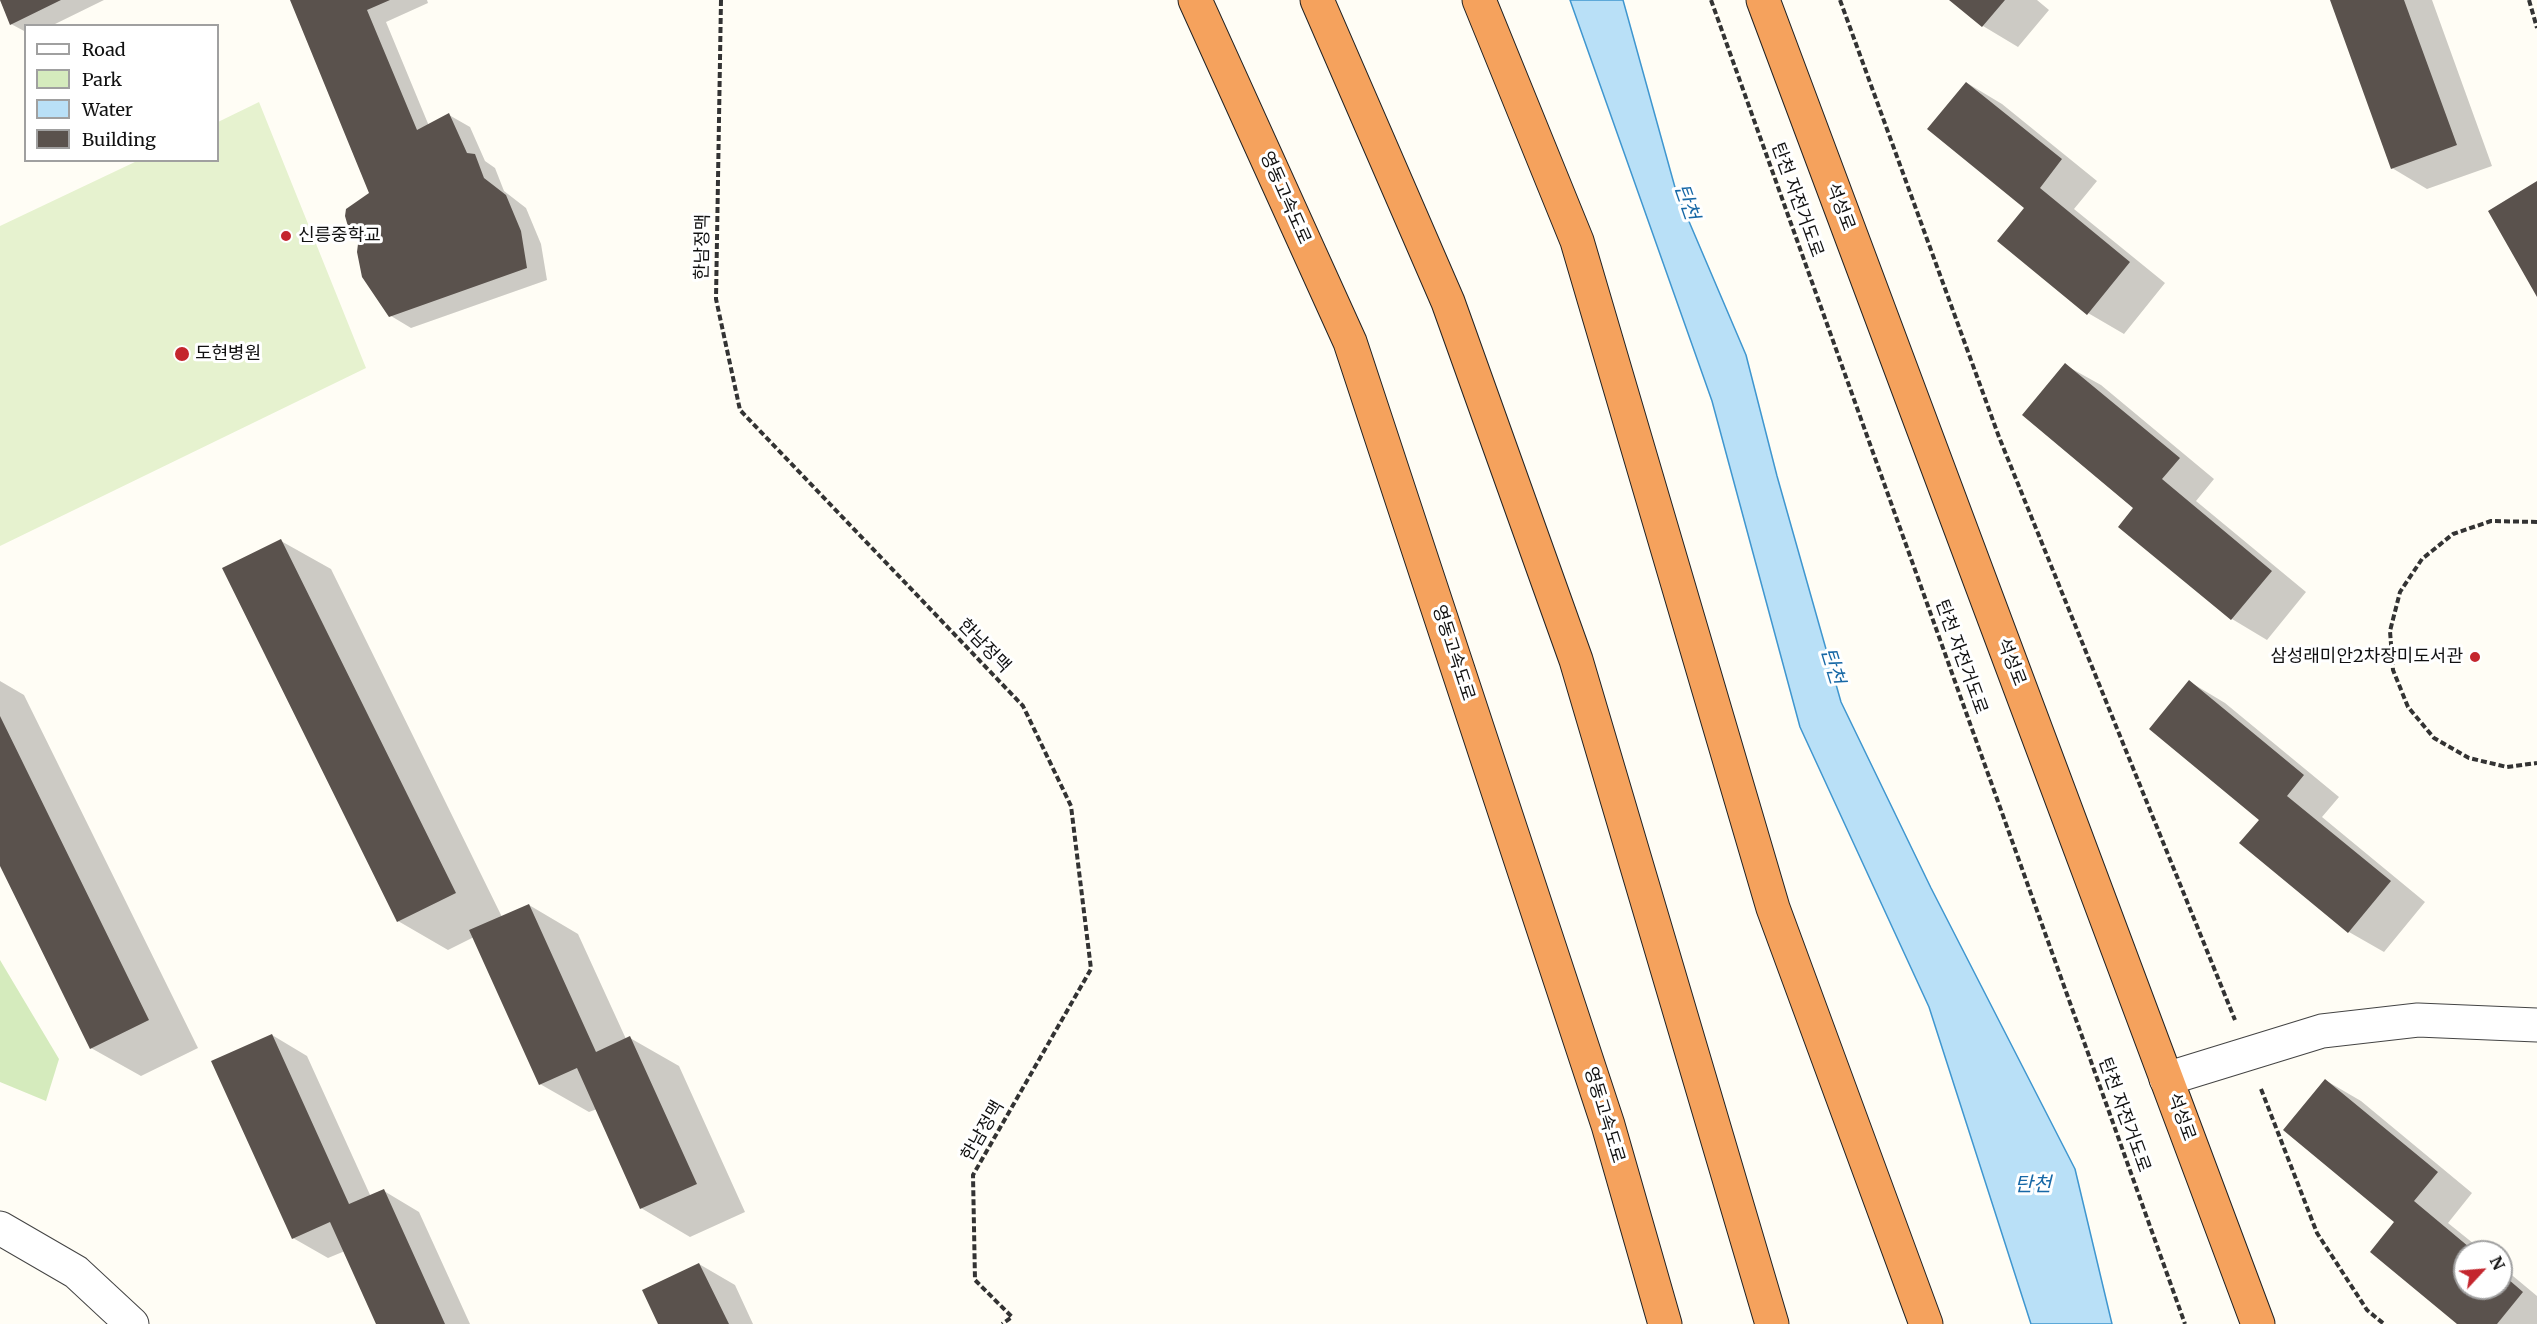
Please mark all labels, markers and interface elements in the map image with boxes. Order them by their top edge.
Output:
legend [24,24,219,162]
text: Road [82,38,126,61]
text: Park [82,68,122,91]
text: Water [82,98,133,121]
text: Building [82,128,156,151]
street label: 탄천 자전거도로 [1766,140,1828,260]
street label: 영동고속도로 [1255,148,1315,248]
street label: 석성로 [1821,180,1859,234]
water label: 탄천 [1669,181,1703,223]
street label: 한남정맥 [692,214,714,280]
place label: 신릉중학교 [298,225,381,247]
marker: 신릉중학교 [279,229,293,243]
place label: 도현병원 [195,343,261,365]
marker: 도현병원 [173,345,191,363]
street label: 탄천 자전거도로 [1930,597,1992,717]
street label: 영동고속도로 [1427,602,1479,704]
street label: 한남정맥 [953,615,1015,677]
street label: 석성로 [1992,635,2030,689]
water label: 탄천 [1815,645,1849,687]
place label: 삼성래미안2차장미도서관 [2270,646,2463,668]
marker: 삼성래미안2차장미도서관 [2468,650,2482,664]
street label: 탄천 자전거도로 [2093,1055,2155,1175]
street label: 영동고속도로 [1579,1064,1629,1166]
street label: 석성로 [2162,1090,2200,1144]
street label: 한남정맥 [957,1097,1009,1165]
water label: 탄천 [2015,1173,2051,1197]
north arrow [2453,1240,2513,1300]
text: N [2486,1253,2509,1273]

